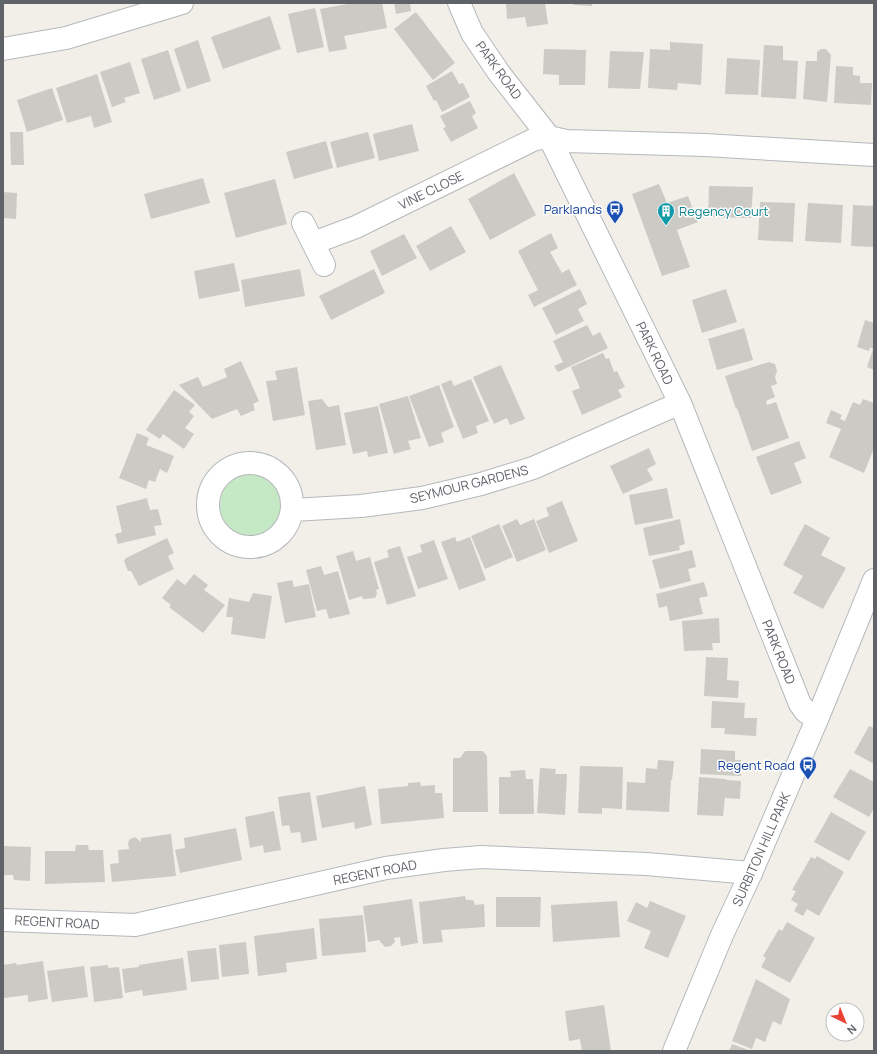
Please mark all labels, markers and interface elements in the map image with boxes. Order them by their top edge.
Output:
street label: PARK ROAD [472,37,526,103]
street label: VINE CLOSE [395,166,467,214]
bus stop icon: Parklands [605,199,625,224]
place label: Parklands [544,200,602,218]
building icon: Regency Court [656,201,676,226]
place label: Regency Court [679,202,769,220]
street label: PARK ROAD [632,318,678,388]
street label: SEYMOUR GARDENS [408,461,530,507]
street label: PARK ROAD [758,617,800,687]
bus stop icon: Regent Road [798,755,818,780]
place label: Regent Road [718,756,795,774]
street label: SURBITON HILL PARK [728,789,794,909]
street label: REGENT ROAD [332,855,419,889]
street label: REGENT ROAD [14,911,100,933]
north arrow [825,1002,865,1042]
text: N [844,1021,860,1038]

